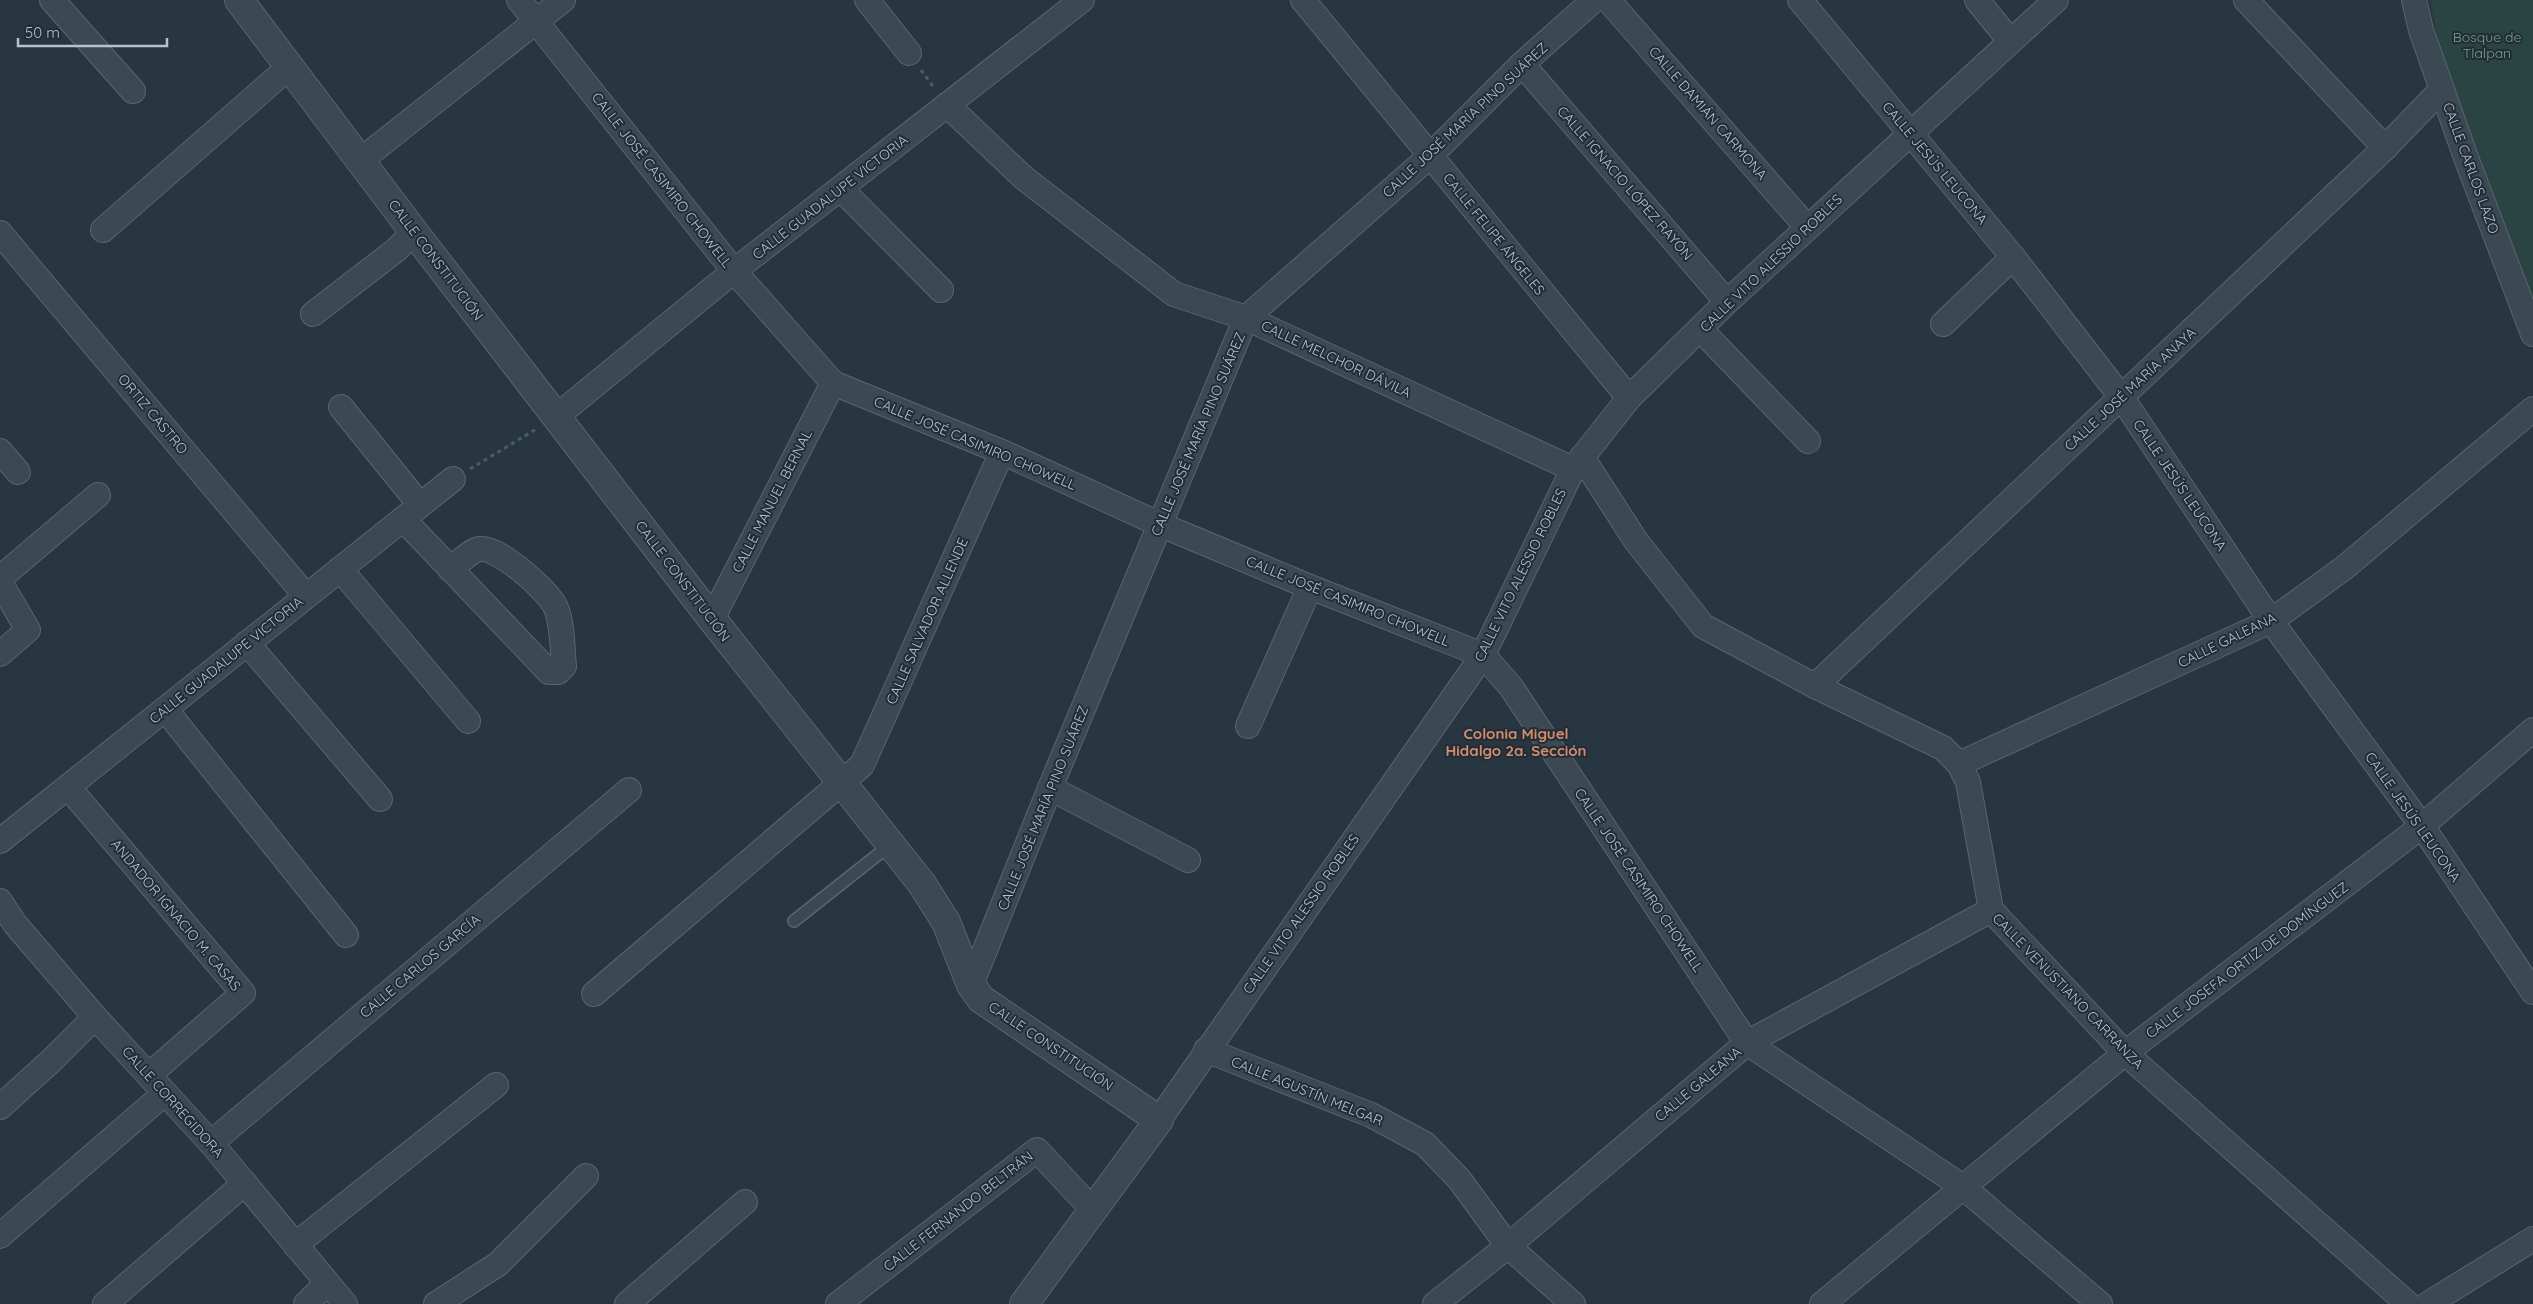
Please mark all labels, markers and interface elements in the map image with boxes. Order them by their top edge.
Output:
scale bar [18,15,166,47]
text: 50 m [25,23,60,42]
park label: Bosque de Tlalpan [2453,28,2521,62]
street label: CALLE JOSÉ MARÍA PINO SUÁREZ [1379,39,1551,201]
street label: CALLE DAMIÁN CARMONA [1645,42,1771,184]
street label: CALLE JOSÉ CASIMIRO CHOWELL [588,89,737,272]
street label: CALLE JESÚS LEUCONA [1878,98,1992,228]
street label: CALLE CARLOS LAZO [2439,100,2503,236]
street label: CALLE IGNACIO LÓPEZ RAYÓN [1553,102,1697,264]
street label: CALLE GUADALUPE VICTORIA [749,131,911,263]
street label: CALLE FELIPE ÁNGELES [1439,169,1549,299]
street label: CALLE VITO ALESSIO ROBLES [1696,190,1846,336]
street label: CALLE CONSTITUCIÓN [385,196,487,324]
street label: CALLE MELCHOR DÁVILA [1258,316,1414,402]
street label: CALLE JOSÉ MARÍA ANAYA [2060,323,2200,455]
street label: CALLE JOSÉ MARÍA PINO SUÁREZ [1147,329,1249,539]
street label: ORTIZ CASTRO [114,370,192,458]
street label: CALLE JOSÉ CASIMIRO CHOWELL [871,392,1079,494]
street label: CALLE JESÚS LEUCONA [2129,416,2231,554]
street label: CALLE MANUEL BERNAL [728,426,816,575]
street label: CALLE VITO ALESSIO ROBLES [1470,485,1570,665]
street label: CALLE CONSTITUCIÓN [632,517,734,645]
street label: CALLE SALVADOR ALLENDE [882,535,972,707]
street label: CALLE JOSÉ CASIMIRO CHOWELL [1244,552,1453,650]
street label: CALLE GUADALUPE VICTORIA [145,592,307,728]
street label: CALLE GALEANA [2175,608,2279,672]
street label: CALLE JOSÉ MARÍA PINO SUÁREZ [994,703,1092,913]
district label: Colonia Miguel Hidalgo 2a. Sección [1445,724,1587,760]
street label: CALLE JESÚS LEUCONA [2361,748,2465,886]
street label: CALLE JOSÉ CASIMIRO CHOWELL [1571,785,1708,976]
street label: CALLE VITO ALESSIO ROBLES [1239,831,1363,997]
street label: ANDADOR IGNACIO M. CASAS [107,835,245,995]
street label: CALLE JOSEFA ORTIZ DE DOMÍNGUEZ [2142,878,2352,1042]
street label: CALLE VENUSTIANO CARRANZA [1989,909,2147,1073]
street label: CALLE CARLOS GARCÍA [356,910,484,1022]
street label: CALLE CONSTITUCIÓN [985,998,1117,1094]
street label: CALLE CORREGIDORA [118,1043,228,1161]
street label: CALLE GALEANA [1651,1043,1745,1125]
street label: CALLE AGUSTÍN MELGAR [1228,1052,1386,1130]
street label: CALLE FERNANDO BELTRÁN [880,1147,1036,1275]

